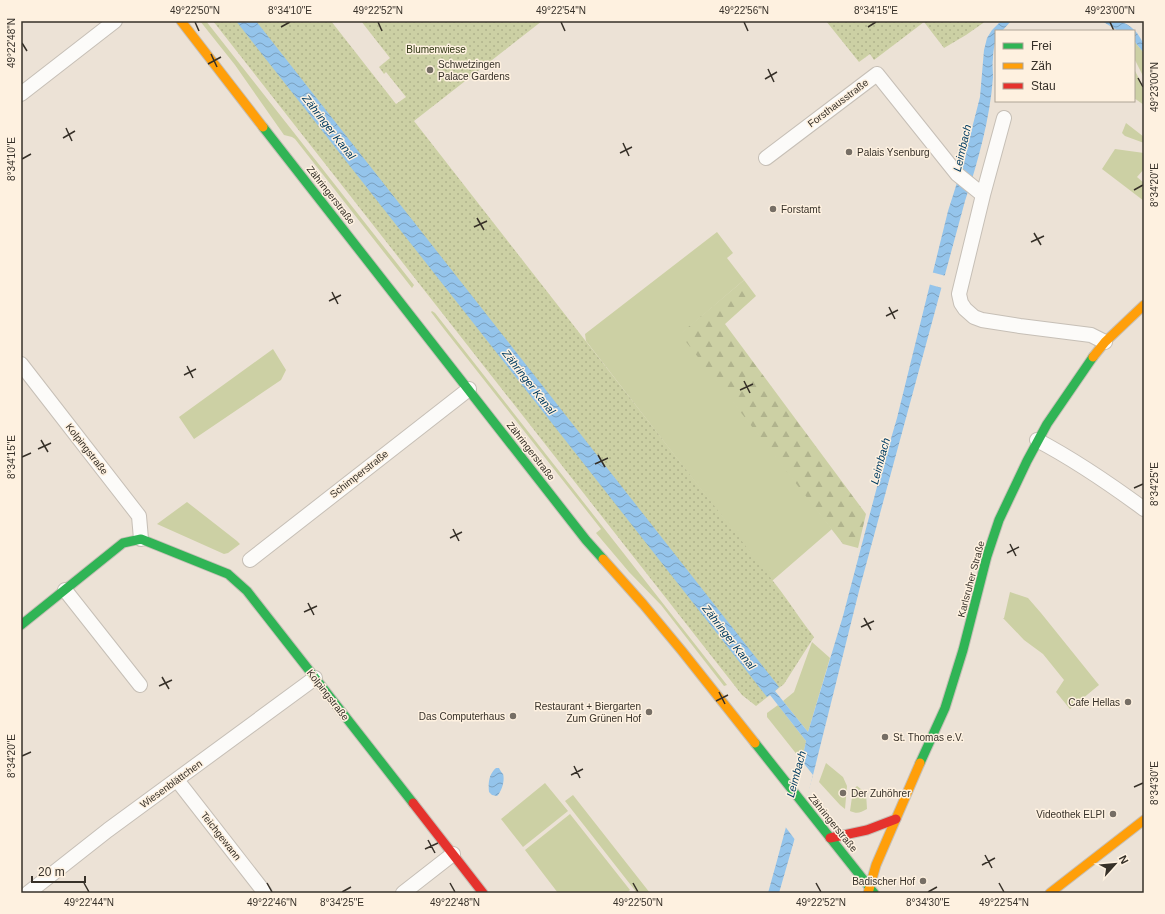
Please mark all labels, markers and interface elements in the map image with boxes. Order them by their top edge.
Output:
text: 49°22'50"N [170,5,220,16]
text: 8°34'10"E [268,5,312,16]
text: 49°22'52"N [353,5,403,16]
text: 49°22'54"N [536,5,586,16]
text: 49°22'56"N [719,5,769,16]
text: 8°34'15"E [854,5,898,16]
text: 49°23'00"N [1085,5,1135,16]
text: 49°22'48"N [6,18,17,68]
legend [995,30,1135,102]
text: Frei [1031,39,1052,53]
park label: Blumenwiese [406,44,466,55]
place label: Schwetzingen Palace Gardens [438,59,510,82]
text: Zäh [1031,59,1052,73]
text: 49°23'00"N [1149,62,1160,112]
marker: Schwetzingen Palace Gardens [425,65,435,75]
street label: Forsthausstraße [806,76,871,129]
text: Stau [1031,79,1056,93]
water label: Zähringer Kanal [300,92,358,162]
water label: Leimbach [951,123,973,173]
text: 8°34'10"E [6,137,17,181]
marker: Palais Ysenburg [844,147,854,157]
place label: Palais Ysenburg [857,147,930,158]
text: 8°34'20"E [1149,163,1160,207]
street label: Zähringerstraße [305,164,358,227]
marker: Forstamt [768,204,778,214]
place label: Forstamt [781,204,821,215]
water label: Zähringer Kanal [500,347,558,417]
street label: Zähringerstraße [505,420,558,483]
street label: Kolpingstraße [64,421,111,477]
text: 8°34'15"E [6,435,17,479]
water label: Leimbach [868,436,892,486]
street label: Schimperstraße [328,448,391,500]
text: 8°34'25"E [1149,462,1160,506]
street label: Karlsruher Straße [955,539,987,619]
water label: Zähringer Kanal [700,602,758,672]
street label: Kolpingstraße [305,667,352,723]
place label: Cafe Hellas [1068,697,1120,708]
marker: Cafe Hellas [1123,697,1133,707]
place label: Restaurant + Biergarten Zum Grünen Hof [535,701,641,724]
marker: Restaurant + Biergarten Zum Grünen Hof [644,707,654,717]
place label: Das Computerhaus [419,711,505,722]
marker: Das Computerhaus [508,711,518,721]
marker: St. Thomas e.V. [880,732,890,742]
place label: St. Thomas e.V. [893,732,964,743]
text: 8°34'20"E [6,734,17,778]
water label: Leimbach [784,749,808,799]
street label: Wiesenblättchen [138,758,204,810]
text: 8°34'30"E [1149,761,1160,805]
marker: Der Zuhöhrer [838,788,848,798]
place label: Der Zuhöhrer [851,788,911,799]
street label: Zähringerstraße [806,792,860,854]
place label: Videothek ELPI [1036,809,1105,820]
marker: Videothek ELPI [1108,809,1118,819]
street label: Teichgewann [199,810,243,862]
north arrow [1095,844,1135,884]
text: N [1117,853,1131,866]
scale bar [32,858,85,884]
text: 20 m [38,865,65,879]
place label: Badischer Hof [852,876,915,887]
marker: Badischer Hof [918,876,928,886]
text: 49°22'44"N [64,897,114,908]
text: 49°22'46"N [247,897,297,908]
text: 8°34'25"E [320,897,364,908]
text: 49°22'48"N [430,897,480,908]
text: 49°22'50"N [613,897,663,908]
text: 49°22'52"N [796,897,846,908]
text: 8°34'30"E [906,897,950,908]
text: 49°22'54"N [979,897,1029,908]

